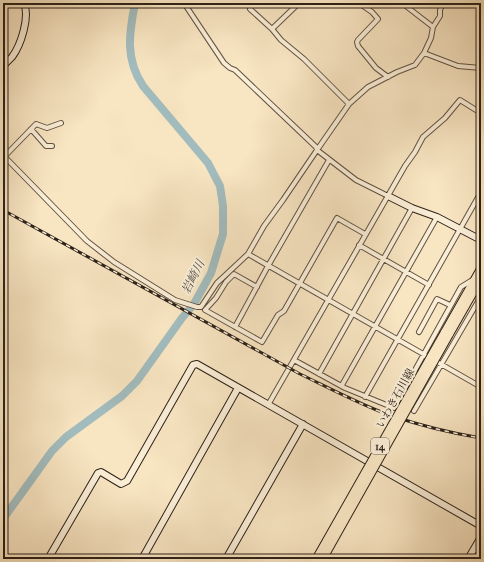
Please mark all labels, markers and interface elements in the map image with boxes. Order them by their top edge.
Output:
water label: 岩崎川 [179,256,208,296]
street label: いわき石川線 [374,366,417,430]
road number: 14 [371,438,389,454]

